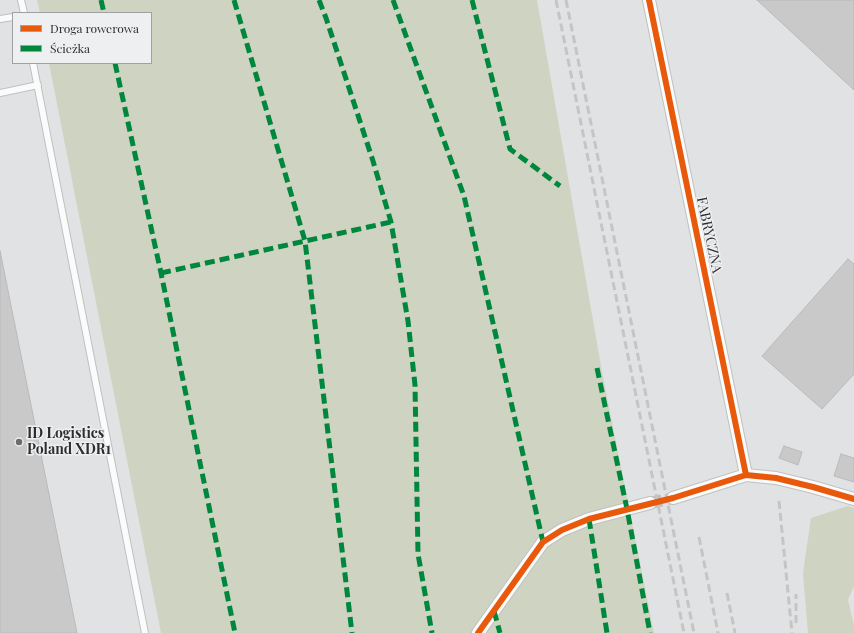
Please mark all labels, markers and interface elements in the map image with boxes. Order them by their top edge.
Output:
legend [12,12,152,64]
text: Droga rowerowa [50,20,139,36]
text: Ścieżka [50,40,90,56]
street label: FABRYCZNA [693,195,725,275]
place label: ID Logistics Poland XDR1 [27,426,111,458]
marker: ID Logistics Poland XDR1 [14,437,24,447]

